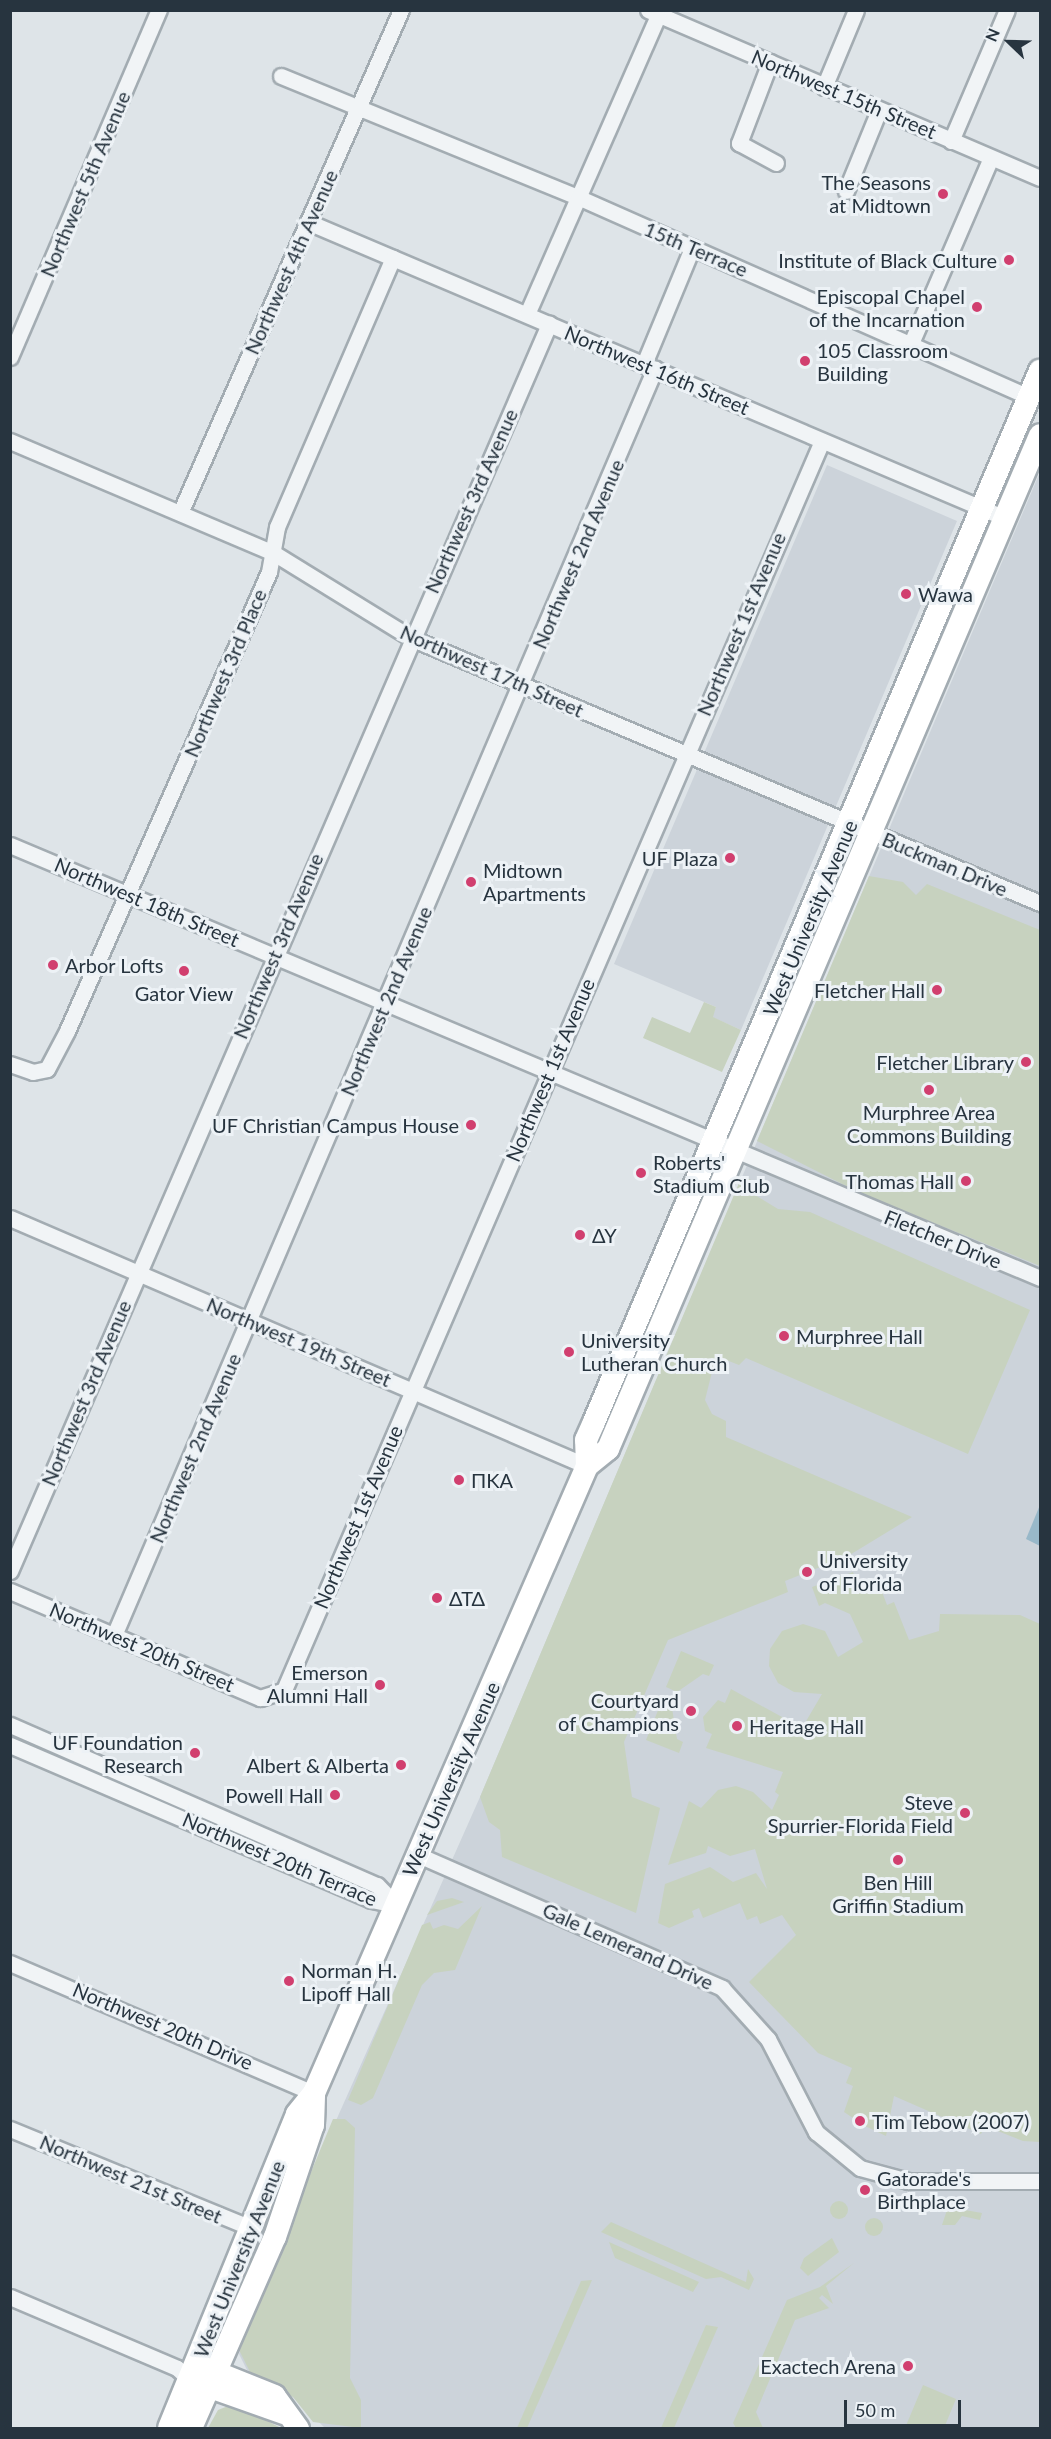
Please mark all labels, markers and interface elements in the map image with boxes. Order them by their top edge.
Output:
north arrow [979,12,1039,72]
text: N [981,25,1003,44]
street label: Northwest 15th Street [748,44,940,144]
street label: Northwest 5th Avenue [35,87,135,281]
street label: Northwest 4th Avenue [239,166,343,358]
place label: The Seasons at Midtown [821,170,931,217]
marker: The Seasons at Midtown [936,187,950,201]
street label: 15th Terrace [640,216,752,282]
place label: Institute of Black Culture [778,248,997,272]
marker: Institute of Black Culture [1002,253,1016,267]
place label: Episcopal Chapel of the Incarnation [809,284,965,331]
marker: Episcopal Chapel of the Incarnation [970,300,984,314]
street label: Northwest 16th Street [561,320,753,420]
place label: 105 Classroom Building [817,338,948,385]
marker: 105 Classroom Building [798,354,812,368]
street label: Northwest 3rd Avenue [419,405,523,597]
street label: Northwest 2nd Avenue [527,455,629,653]
street label: Northwest 1st Avenue [691,528,791,720]
place label: Wawa [918,582,973,606]
street label: Northwest 3rd Place [179,585,271,761]
marker: Wawa [899,587,913,601]
street label: Northwest 17th Street [397,620,587,722]
street label: West University Avenue [758,816,862,1020]
street label: Buckman Drive [879,827,1011,901]
place label: UF Plaza [641,846,718,870]
street label: Northwest 3rd Avenue [228,849,328,1043]
marker: UF Plaza [723,851,737,865]
street label: Northwest 18th Street [51,852,243,952]
place label: Midtown Apartments [483,858,586,905]
marker: Midtown Apartments [464,875,478,889]
street label: Northwest 2nd Avenue [335,902,437,1100]
place label: Arbor Lofts [65,953,164,977]
marker: Arbor Lofts [46,958,60,972]
marker: Gator View [177,964,191,978]
street label: Northwest 1st Avenue [500,974,600,1166]
place label: Fletcher Hall [814,978,925,1002]
place label: Gator View [134,981,234,1005]
marker: Fletcher Hall [930,983,944,997]
place label: Fletcher Library [876,1050,1014,1074]
marker: Fletcher Library [1019,1055,1033,1069]
marker: Murphree Area Commons Building [922,1083,936,1097]
place label: Murphree Area Commons Building [847,1100,1011,1147]
place label: UF Christian Campus House [212,1113,459,1137]
marker: UF Christian Campus House [464,1118,478,1132]
place label: Roberts' Stadium Club [653,1150,770,1197]
marker: Roberts' Stadium Club [634,1166,648,1180]
place label: Thomas Hall [845,1169,954,1193]
marker: Thomas Hall [959,1174,973,1188]
street label: Fletcher Drive [881,1204,1005,1274]
place label: ΔΥ [592,1223,617,1247]
marker: ΔΥ [573,1228,587,1242]
street label: Northwest 19th Street [203,1292,395,1392]
street label: Northwest 3rd Avenue [36,1296,136,1490]
place label: Murphree Hall [796,1324,923,1348]
place label: University Lutheran Church [581,1328,727,1375]
marker: Murphree Hall [777,1329,791,1343]
marker: University Lutheran Church [562,1345,576,1359]
street label: Northwest 2nd Avenue [144,1349,246,1547]
street label: Northwest 1st Avenue [308,1421,408,1613]
place label: ΠΚΑ [471,1468,513,1492]
marker: ΠΚΑ [452,1473,466,1487]
place label: University of Florida [819,1548,908,1595]
marker: University of Florida [800,1565,814,1579]
place label: ΔΤΔ [449,1586,485,1610]
marker: ΔΤΔ [430,1591,444,1605]
street label: Northwest 20th Street [46,1597,238,1697]
place label: Emerson Alumni Hall [267,1661,368,1708]
street label: West University Avenue [397,1677,505,1881]
marker: Emerson Alumni Hall [373,1678,387,1692]
place label: Courtyard of Champions [558,1688,679,1735]
marker: Courtyard of Champions [684,1704,698,1718]
place label: Heritage Hall [749,1714,864,1738]
marker: Heritage Hall [730,1719,744,1733]
place label: UF Foundation Research [52,1730,183,1777]
marker: UF Foundation Research [188,1746,202,1760]
place label: Albert & Alberta [246,1753,389,1777]
marker: Albert & Alberta [394,1758,408,1772]
place label: Powell Hall [225,1783,323,1807]
marker: Powell Hall [328,1788,342,1802]
place label: Steve Spurrier-Florida Field [768,1790,953,1837]
marker: Steve Spurrier-Florida Field [958,1806,972,1820]
street label: Northwest 20th Terrace [179,1807,381,1911]
marker: Ben Hill Griffin Stadium [891,1853,905,1867]
place label: Ben Hill Griffin Stadium [832,1870,964,1917]
street label: Gale Lemerand Drive [539,1898,717,1994]
place label: Norman H. Lipoff Hall [301,1958,397,2005]
marker: Norman H. Lipoff Hall [282,1974,296,1988]
street label: Northwest 20th Drive [69,1977,257,2075]
place label: Tim Tebow (2007) [872,2109,1030,2133]
marker: Tim Tebow (2007) [853,2114,867,2128]
street label: Northwest 21st Street [36,2130,226,2228]
street label: West University Avenue [188,2156,290,2362]
place label: Gatorade's Birthplace [877,2166,971,2213]
marker: Gatorade's Birthplace [858,2183,872,2197]
place label: Exactech Arena [759,2354,896,2378]
marker: Exactech Arena [901,2359,915,2373]
scale bar [847,2388,964,2426]
text: 50 m [855,2399,895,2421]

